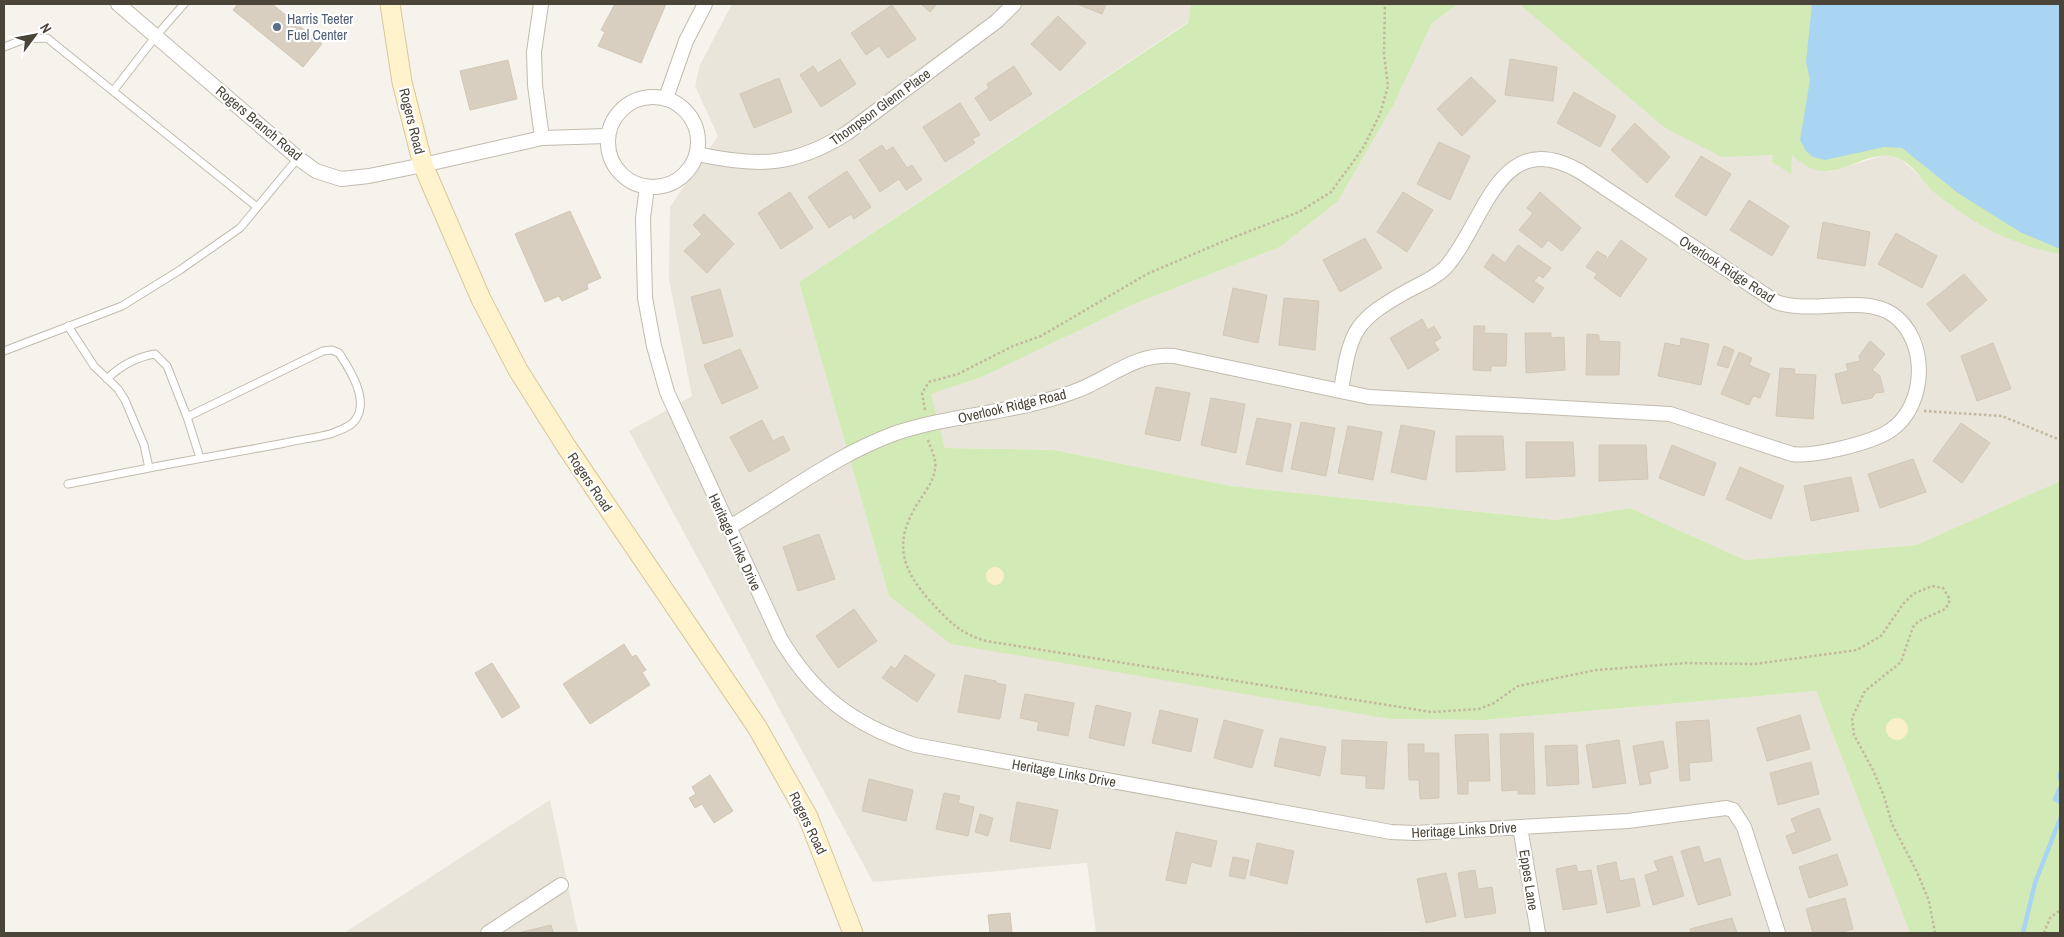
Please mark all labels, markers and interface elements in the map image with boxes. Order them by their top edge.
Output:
north arrow [10,10,60,60]
place label: Harris Teeter Fuel Center [287,10,353,44]
text: N [36,20,56,36]
marker: Harris Teeter Fuel Center [271,21,283,33]
street label: Thompson Glenn Place [826,64,934,150]
street label: Rogers Branch Road [212,82,306,164]
street label: Rogers Road [395,86,429,156]
street label: Overlook Ridge Road [1676,231,1778,307]
street label: Overlook Ridge Road [956,385,1068,427]
street label: Rogers Road [564,449,616,515]
street label: Heritage Links Drive [705,490,765,594]
street label: Heritage Links Drive [1011,755,1117,791]
street label: Rogers Road [785,789,831,857]
street label: Heritage Links Drive [1411,818,1517,842]
street label: Eppes Lane [1515,848,1543,912]

